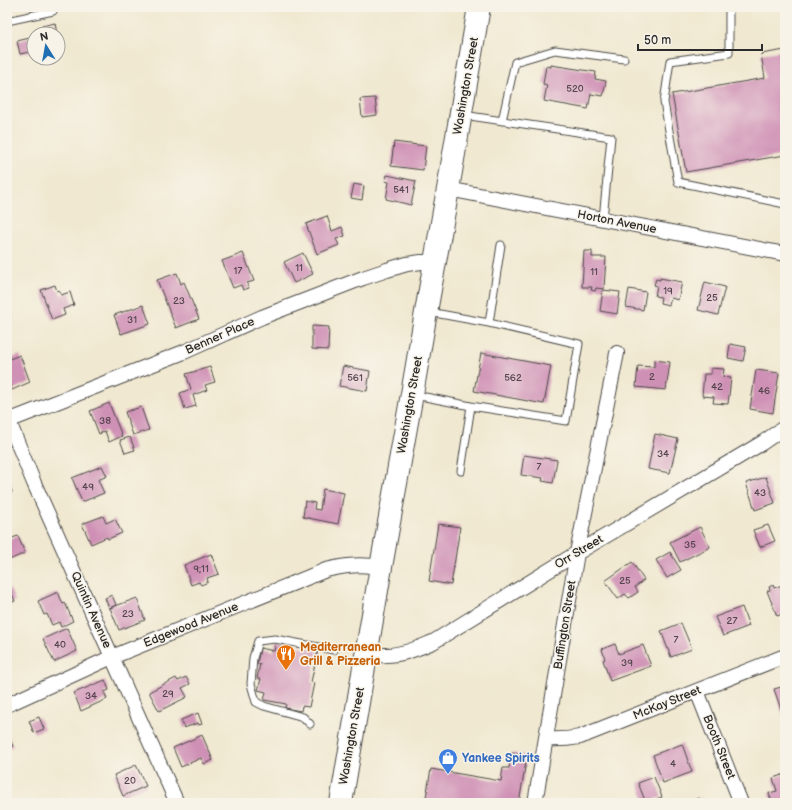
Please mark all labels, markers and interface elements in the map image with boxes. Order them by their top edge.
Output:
north arrow [26,26,66,66]
scale bar [638,26,762,52]
text: N [39,30,49,44]
text: 50 m [644,33,671,48]
street label: Washington Street [450,36,482,136]
house number: 520 [566,83,584,95]
house number: 541 [393,184,409,196]
street label: Horton Avenue [576,207,658,237]
house number: 11 [295,262,303,274]
house number: 17 [234,265,242,277]
house number: 11 [590,266,598,278]
house number: 19 [663,285,673,297]
house number: 25 [706,292,718,304]
house number: 23 [173,295,185,307]
house number: 31 [127,314,137,326]
street label: Benner Place [183,314,257,358]
street label: Washington Street [394,355,426,455]
house number: 2 [649,371,655,383]
house number: 561 [347,372,363,384]
house number: 562 [504,372,522,384]
house number: 42 [711,381,723,393]
house number: 46 [758,385,770,397]
house number: 38 [99,415,111,427]
house number: 34 [657,448,669,460]
house number: 7 [537,461,542,473]
house number: 49 [82,481,94,493]
house number: 43 [754,487,766,499]
street label: Orr Street [552,532,606,572]
house number: 35 [684,539,696,551]
house number: 9;11 [193,563,209,575]
street label: Quintin Avenue [67,569,115,651]
house number: 25 [619,575,631,587]
street label: Buffington Street [551,579,579,671]
street label: Edgewood Avenue [141,599,241,651]
house number: 23 [122,608,134,620]
house number: 27 [727,615,737,627]
house number: 7 [674,634,679,646]
house number: 40 [54,639,66,651]
place label: Mediterranean Grill & Pizzeria [300,640,382,669]
restaurant icon: Mediterranean Grill & Pizzeria [275,643,297,671]
house number: 39 [621,657,633,669]
street label: McKay Street [631,682,703,723]
street label: Washington Street [336,686,368,786]
house number: 29 [162,688,174,700]
house number: 34 [85,690,97,702]
street label: Booth Street [699,713,739,782]
shop icon: Yankee Spirits [437,747,459,775]
place label: Yankee Spirits [462,751,540,766]
house number: 4 [670,758,676,770]
house number: 20 [124,775,136,787]

